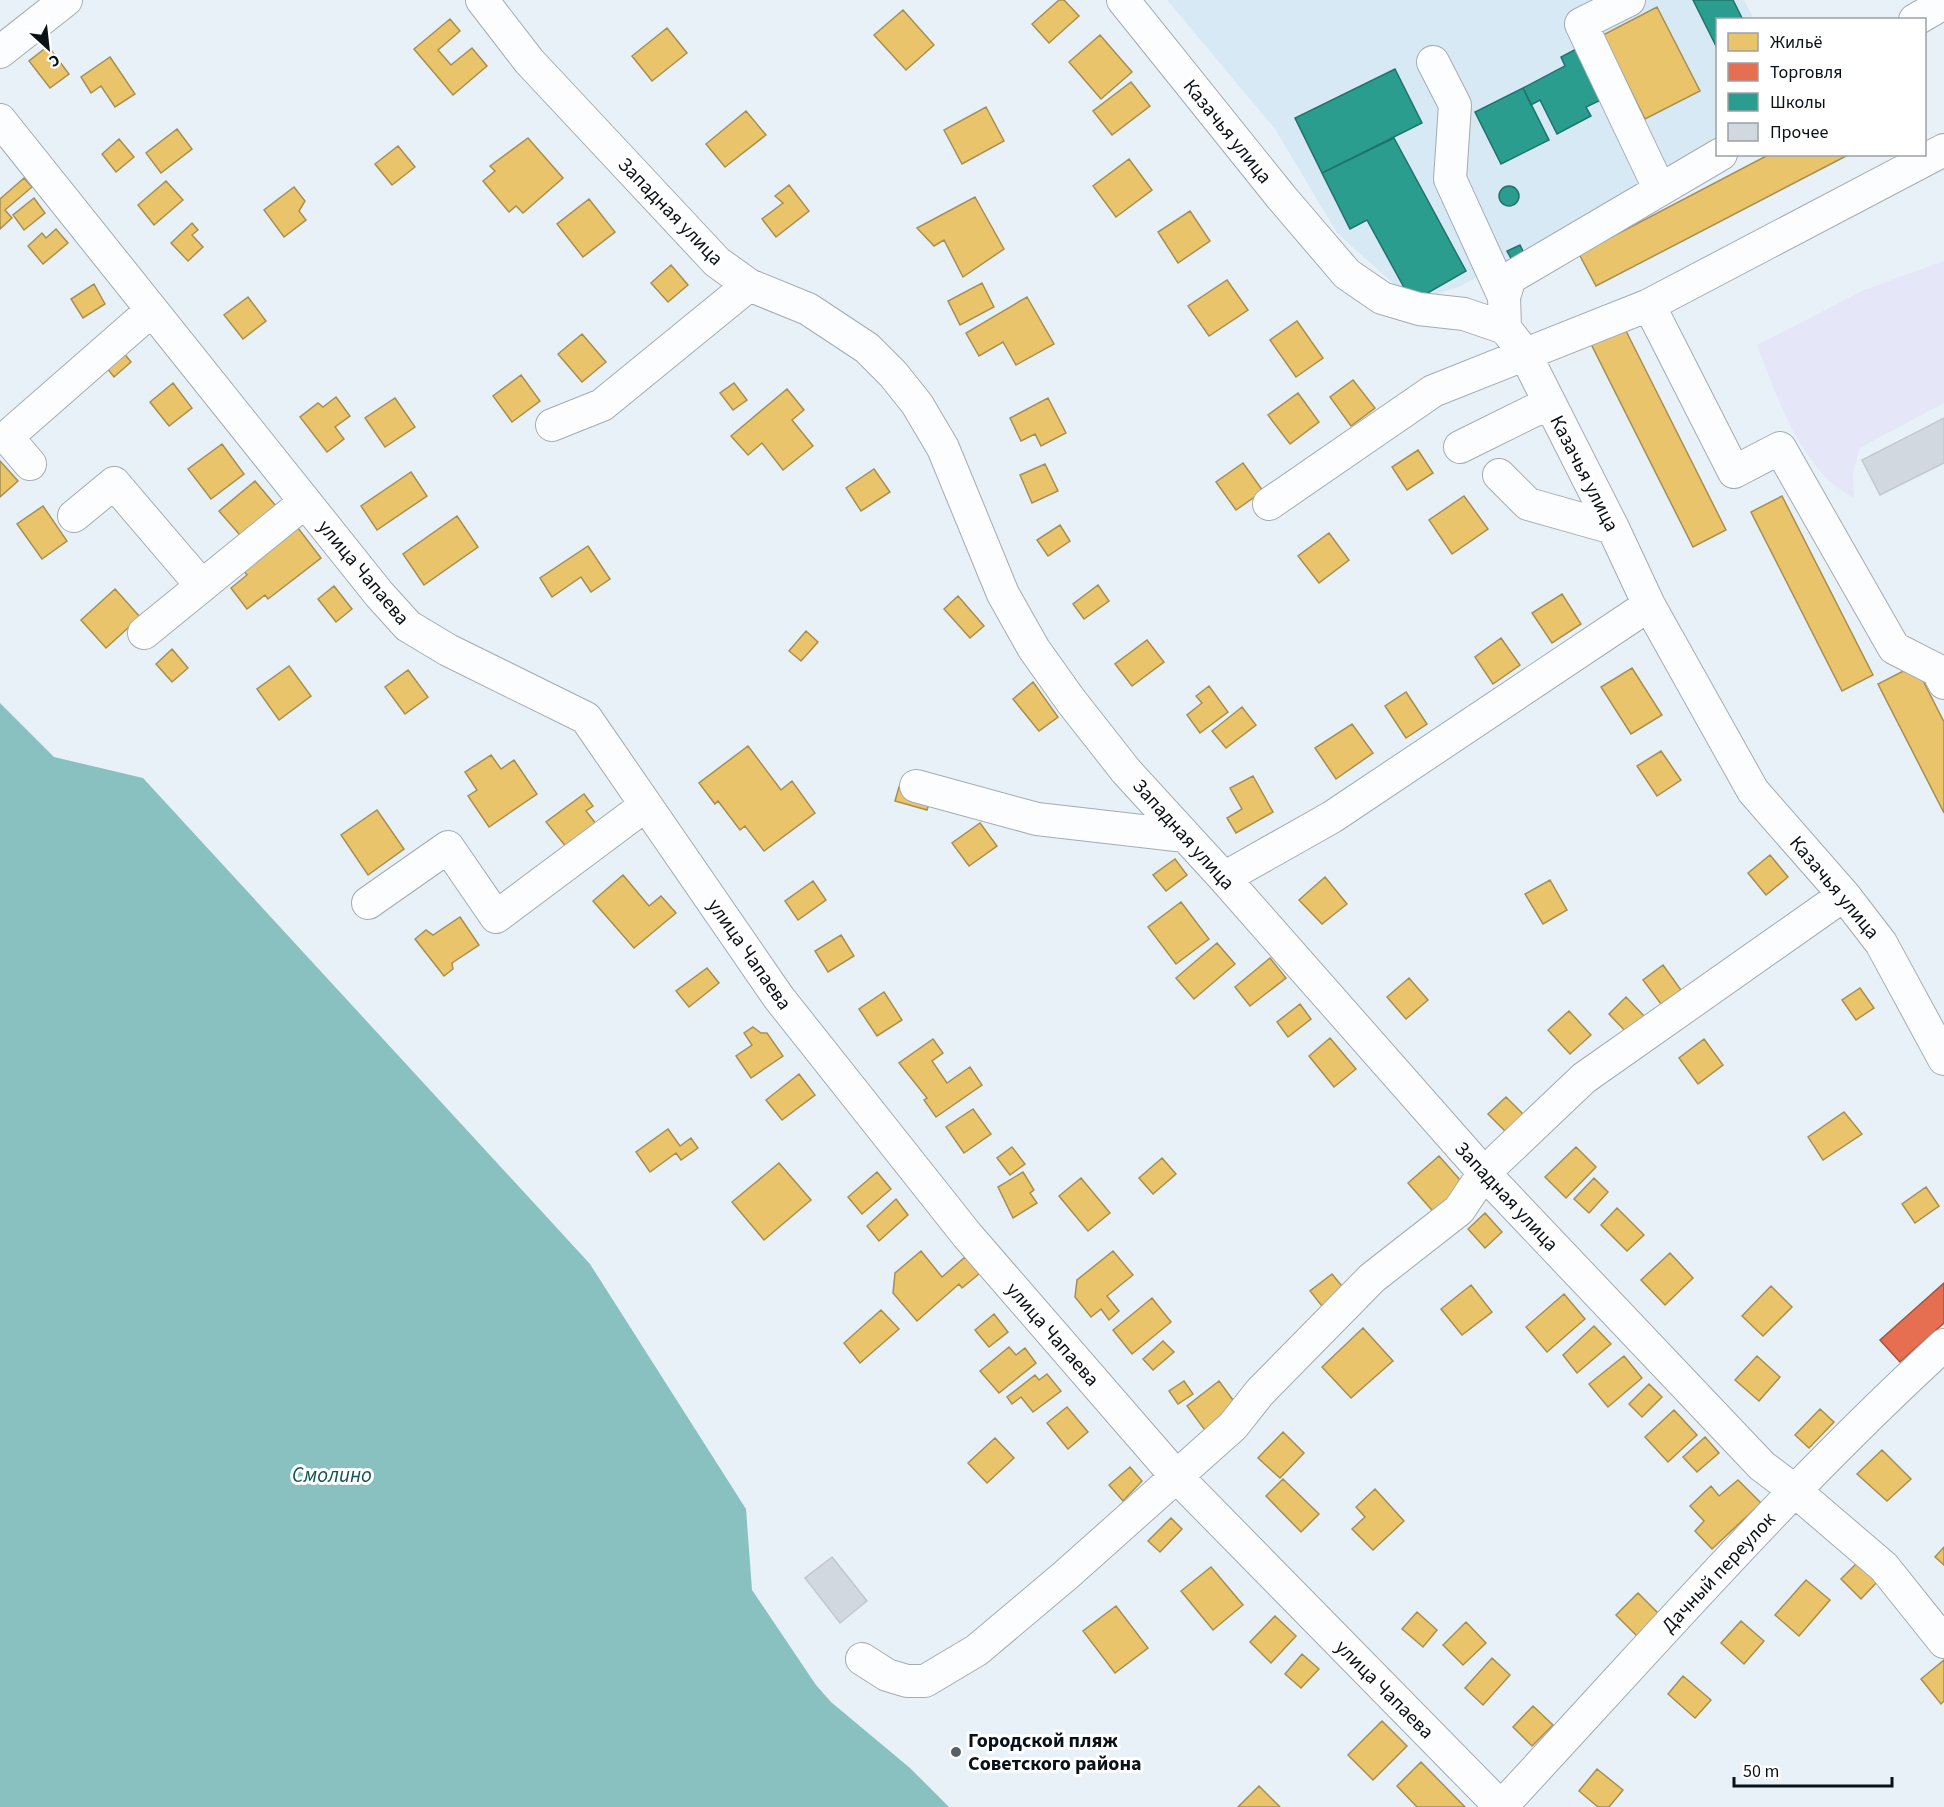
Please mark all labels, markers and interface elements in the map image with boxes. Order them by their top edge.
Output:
north arrow [18,18,78,78]
legend [1716,18,1926,156]
text: Жильё [1770,30,1823,55]
text: С [45,49,63,72]
text: Торговля [1770,60,1843,85]
street label: Казачья улица [1176,73,1278,190]
text: Школы [1770,90,1826,115]
text: Прочее [1770,120,1828,145]
street label: Западная улица [611,151,729,272]
street label: Казачья улица [1543,410,1626,537]
street label: улица Чапаева [311,514,416,631]
street label: Западная улица [1126,773,1241,896]
street label: Казачья улица [1783,830,1886,945]
street label: улица Чапаева [700,893,798,1016]
street label: Западная улица [1448,1136,1565,1258]
street label: улица Чапаева [999,1276,1105,1393]
water label: Смолино [292,1460,372,1490]
street label: Дачный переулок [1655,1506,1782,1639]
street label: улица Чапаева [1329,1634,1440,1745]
place label: Городской пляж Советского района [968,1727,1142,1778]
marker: Городской пляж Советского района [949,1745,963,1759]
scale bar [1734,1750,1892,1788]
text: 50 m [1743,1759,1779,1784]

